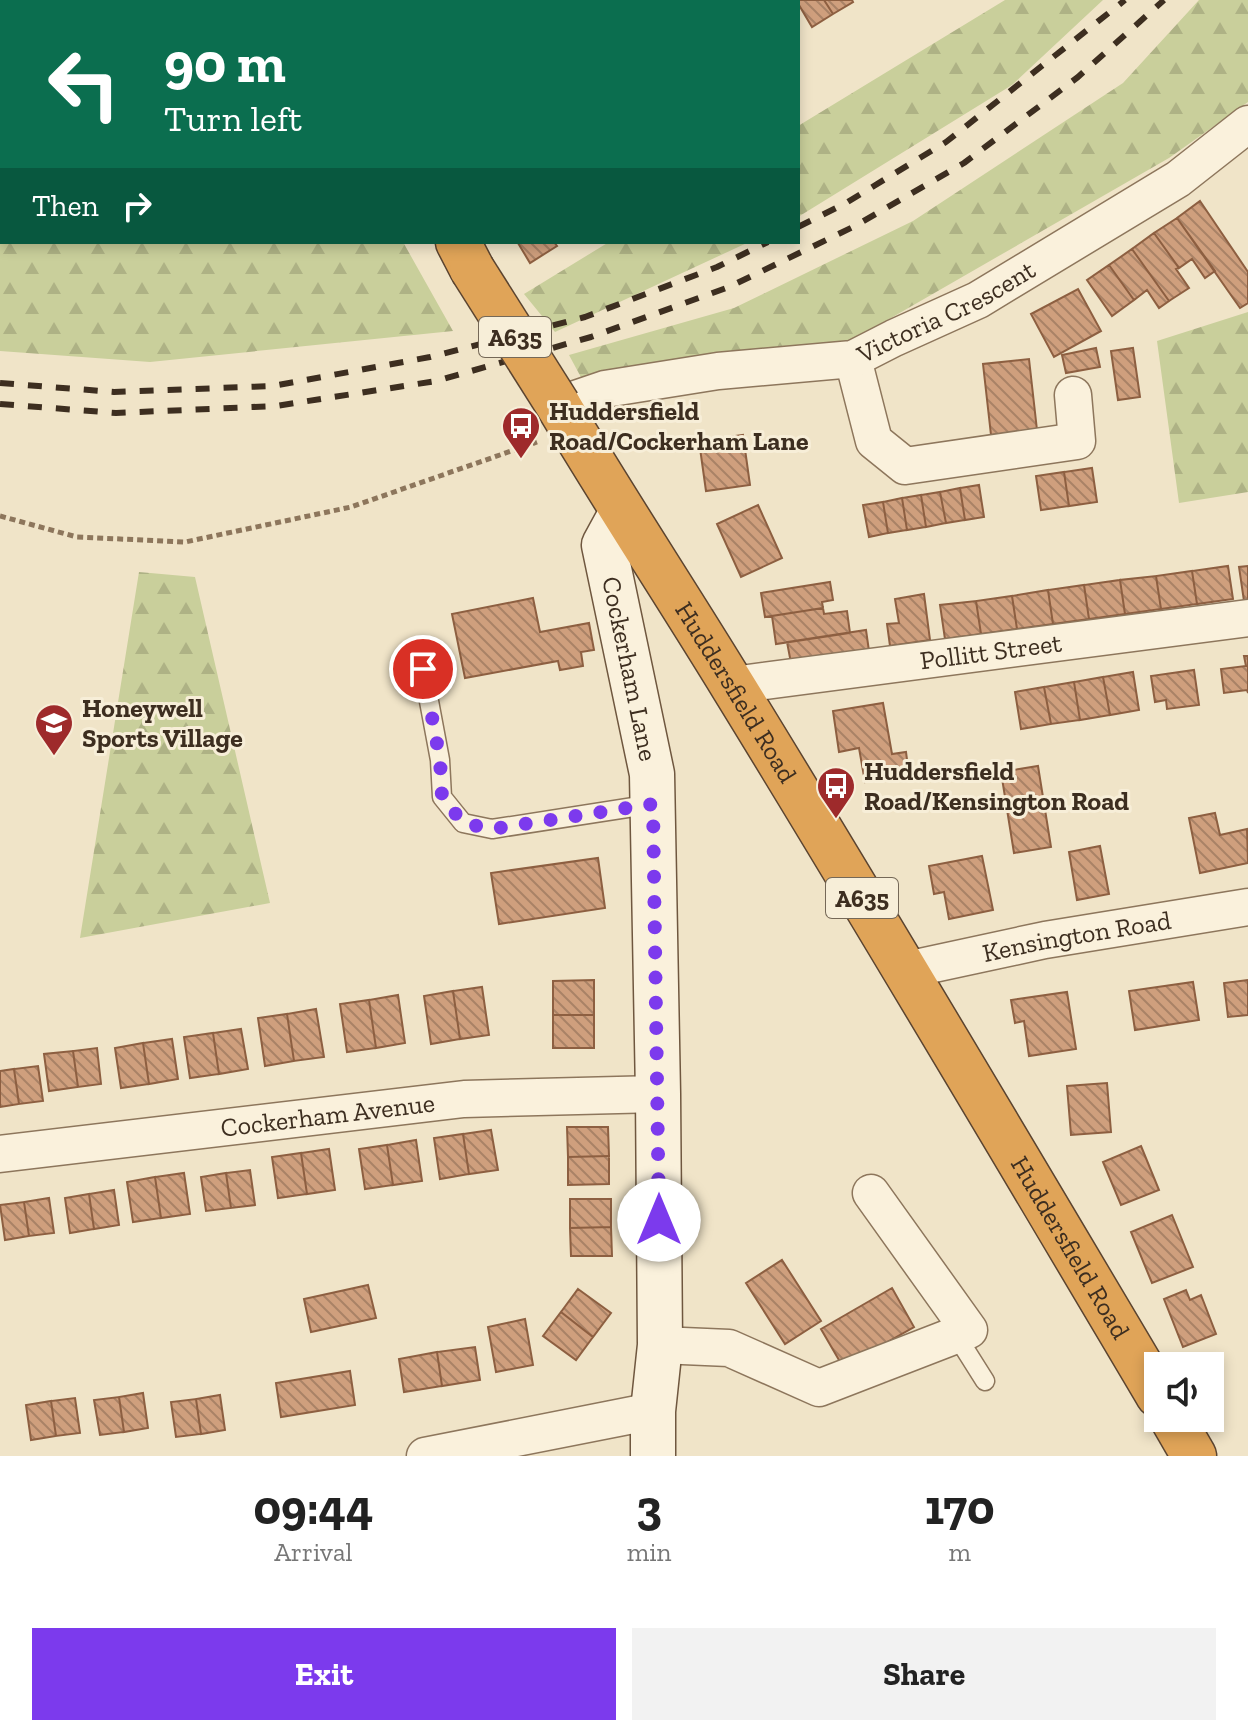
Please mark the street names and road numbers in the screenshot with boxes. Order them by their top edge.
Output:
street label: Victoria Crescent [851,253,1041,371]
road number: A635 [479,317,551,357]
street label: Cockerham Lane [595,574,665,764]
street label: Huddersfield Road [668,596,804,789]
street label: Pollitt Street [918,626,1064,677]
road number: A635 [826,878,898,918]
street label: Kensington Road [979,904,1173,969]
street label: Cockerham Avenue [219,1087,437,1144]
street label: Huddersfield Road [1004,1150,1137,1345]

